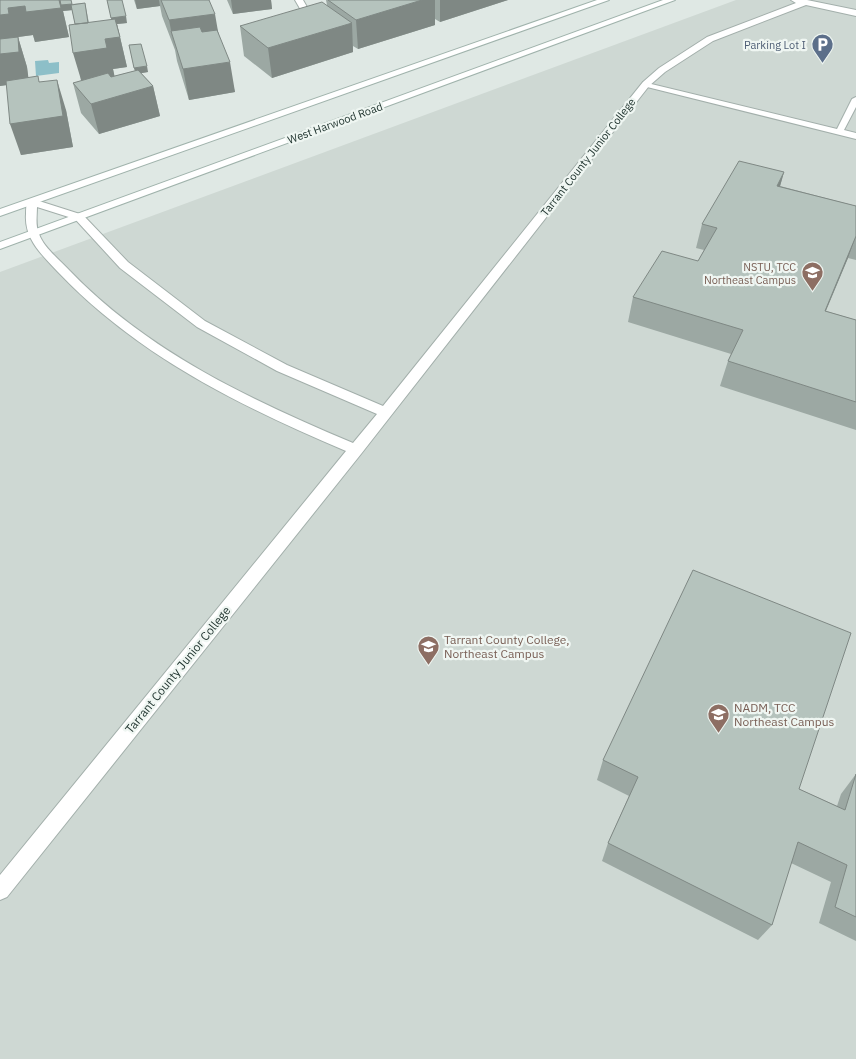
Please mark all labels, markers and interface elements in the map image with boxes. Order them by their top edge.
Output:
parking icon: Parking Lot I [810,33,834,64]
place label: Parking Lot I [744,38,806,52]
street label: Tarrant County Junior College [538,95,638,219]
street label: West Harwood Road [286,99,384,147]
place label: NSTU, TCC Northeast Campus [704,260,796,287]
school or university icon: NSTU, TCC Northeast Campus [800,261,824,292]
street label: Tarrant County Junior College [122,603,234,736]
place label: Tarrant County College, Northeast Campus [444,632,569,661]
school or university icon: Tarrant County College, Northeast Campus [416,635,440,666]
place label: NADM, TCC Northeast Campus [734,700,835,729]
school or university icon: NADM, TCC Northeast Campus [706,703,730,734]

